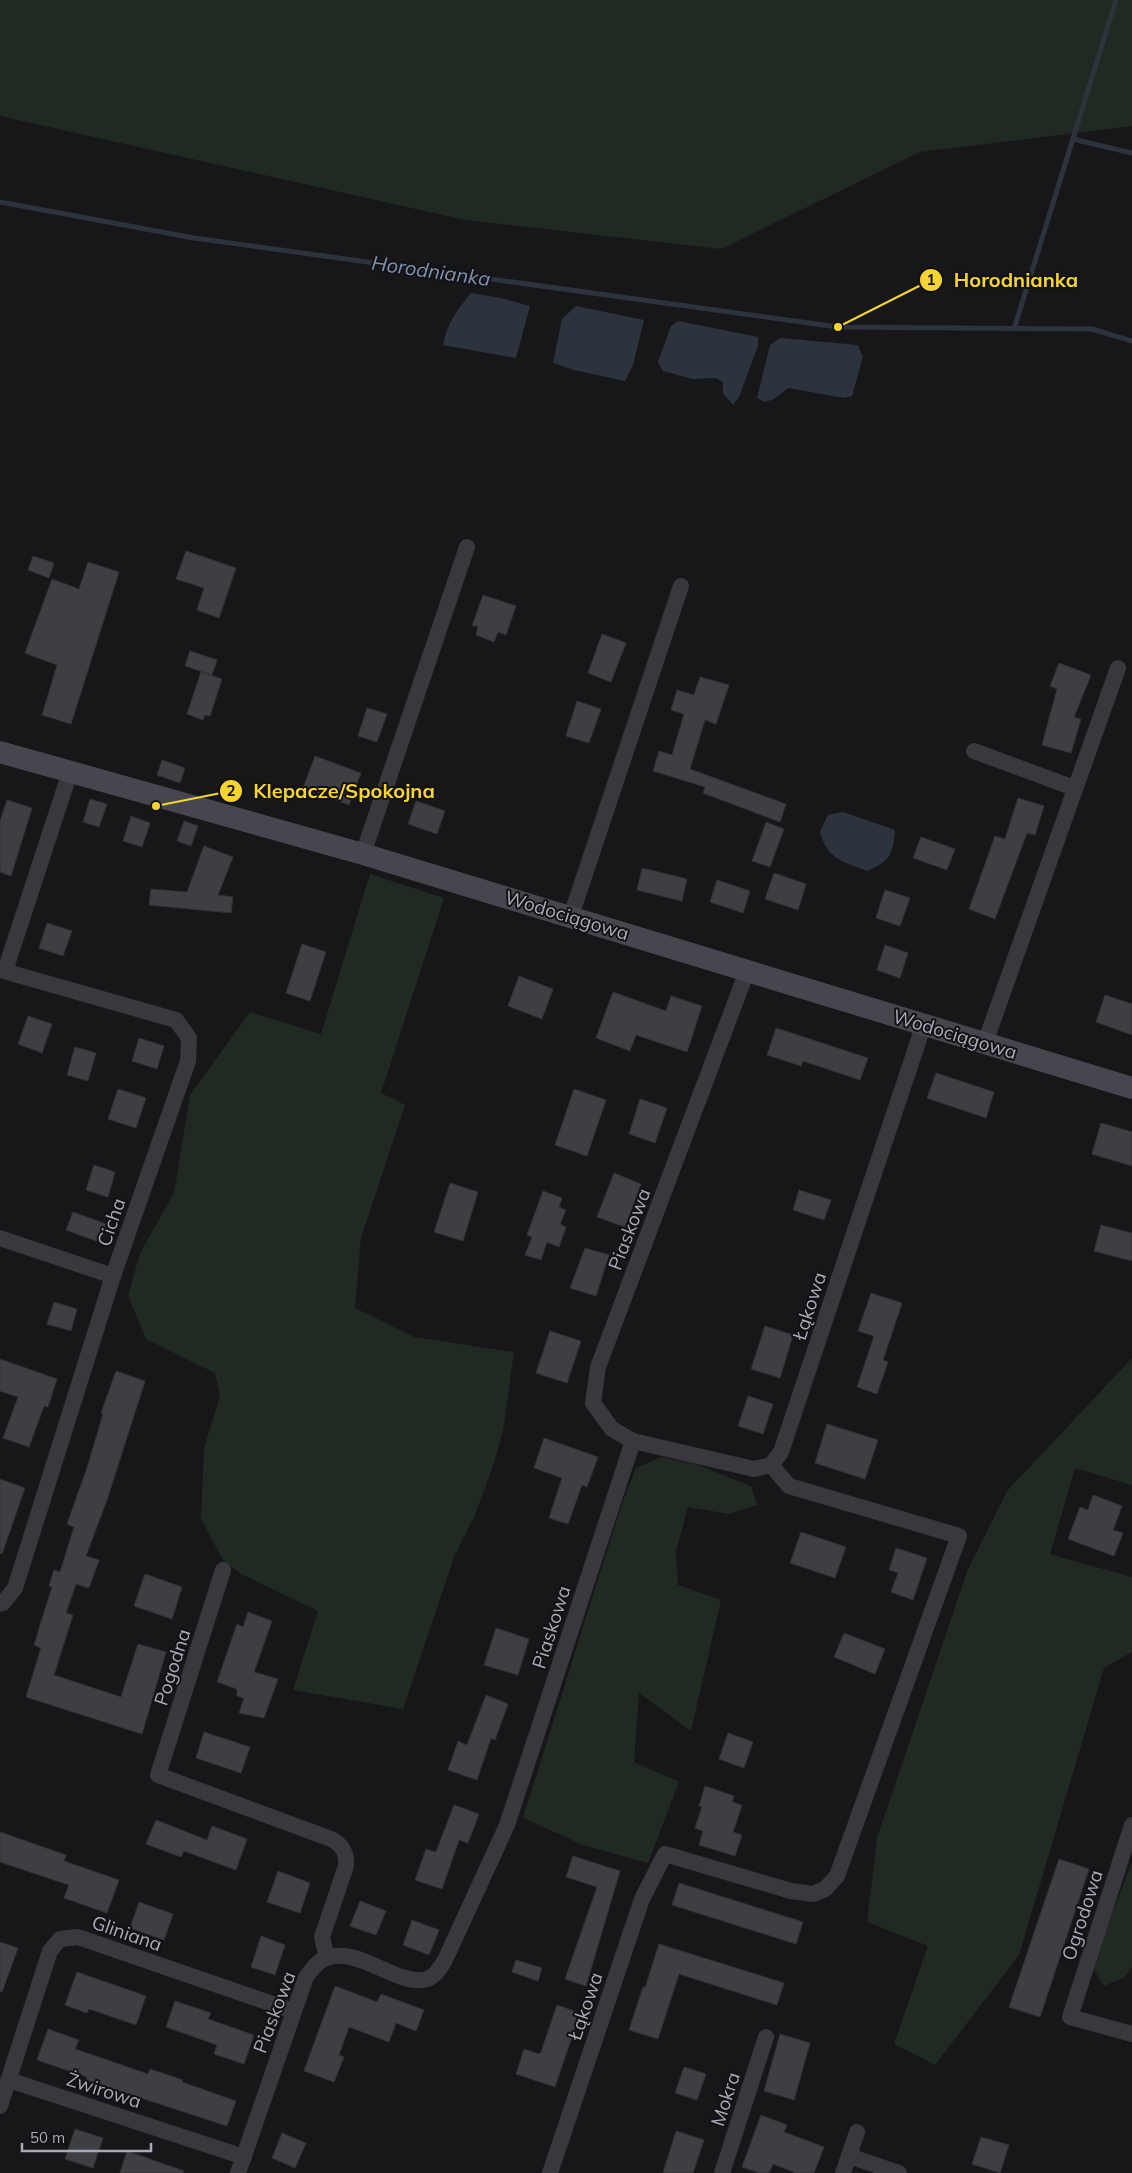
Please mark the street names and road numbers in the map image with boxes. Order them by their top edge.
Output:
street label: Wodociągowa [502,885,632,945]
street label: Wodociągowa [890,1004,1020,1064]
street label: Piaskowa [602,1185,656,1273]
street label: Cicha [92,1195,130,1249]
street label: Łąkowa [787,1269,831,1344]
street label: Piaskowa [526,1583,576,1671]
street label: Pogodna [148,1626,196,1708]
street label: Ogrodowa [1056,1867,1108,1963]
street label: Gliniana [89,1910,165,1956]
street label: Piaskowa [247,1968,301,2056]
street label: Łąkowa [562,1969,608,2044]
street label: Żwirowa [64,2067,144,2113]
street label: Mokra [705,2069,745,2129]

